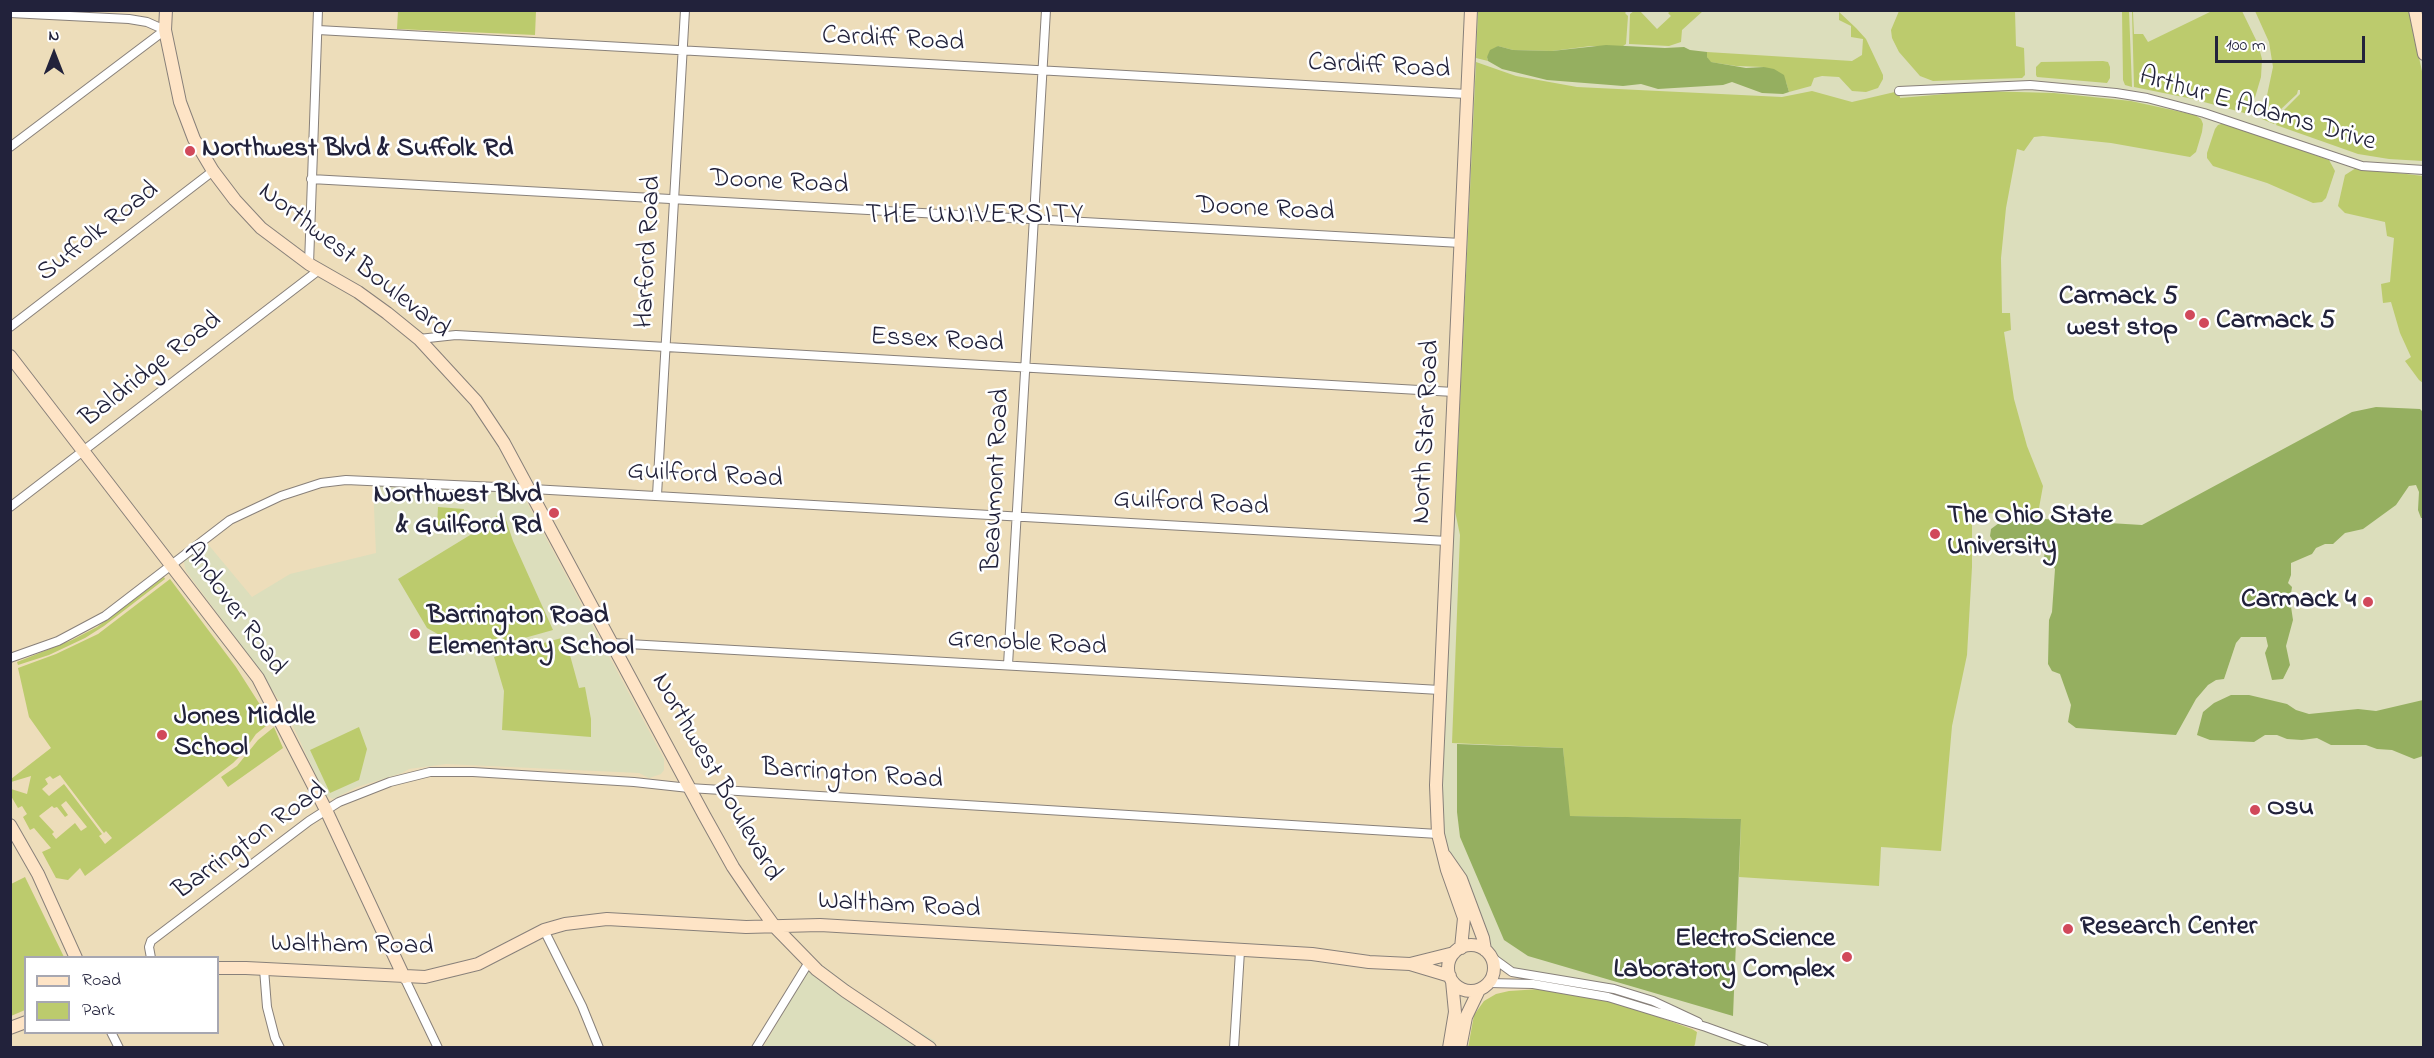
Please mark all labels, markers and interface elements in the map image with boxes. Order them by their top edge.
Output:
street label: Cardiff Road [821,21,965,61]
north arrow [24,24,84,84]
text: N [49,24,59,48]
scale bar [2218,24,2368,62]
text: 100 m [2226,33,2266,59]
street label: Cardiff Road [1307,48,1451,88]
street label: Arthur E Adams Drive [2135,62,2379,160]
place label: Northwest Blvd & Suffolk Rd [202,135,513,167]
marker: Northwest Blvd & Suffolk Rd [183,144,197,158]
street label: Doone Road [709,164,849,204]
street label: Suffolk Road [32,175,166,291]
street label: Harford Road [630,175,670,329]
street label: Northwest Boulevard [251,177,455,347]
street label: Doone Road [1195,191,1335,231]
district label: THE UNIVERSITY [865,200,1085,234]
place label: Carmack 5 west stop [2059,283,2178,346]
street label: Baldridge Road [75,306,229,436]
place label: Carmack 5 [2216,307,2335,339]
marker: Carmack 5 west stop [2183,308,2197,322]
marker: Carmack 5 [2197,316,2211,330]
street label: Essex Road [869,322,1005,362]
street label: North Star Road [1407,339,1449,525]
street label: Beaumont Road [977,388,1019,572]
street label: Guilford Road [626,457,784,497]
place label: Northwest Blvd & Guilford Rd [373,481,542,544]
street label: Guilford Road [1112,485,1270,525]
place label: The Ohio State University [1947,502,2113,565]
marker: Northwest Blvd & Guilford Rd [547,506,561,520]
marker: The Ohio State University [1928,527,1942,541]
street label: Andover Road [174,537,292,683]
place label: Carmack 4 [2241,586,2356,618]
marker: Carmack 4 [2361,595,2375,609]
place label: Barrington Road Elementary School [427,602,634,665]
street label: Grenoble Road [947,625,1107,665]
marker: Barrington Road Elementary School [408,627,422,641]
street label: Northwest Boulevard [642,668,788,888]
place label: Jones Middle School [174,703,315,766]
marker: Jones Middle School [155,728,169,742]
street label: Barrington Road [760,754,944,798]
street label: Barrington Road [168,775,334,909]
place label: Osu [2267,794,2314,826]
marker: Osu [2248,803,2262,817]
street label: Waltham Road [817,887,981,927]
place label: Research Center [2080,913,2257,945]
marker: Research Center [2061,922,2075,936]
place label: ElectroScience Laboratory Complex [1614,925,1835,988]
street label: Waltham Road [270,929,434,965]
marker: ElectroScience Laboratory Complex [1840,950,1854,964]
legend [24,956,219,1034]
text: Road [82,968,121,994]
text: Park [82,998,115,1024]

